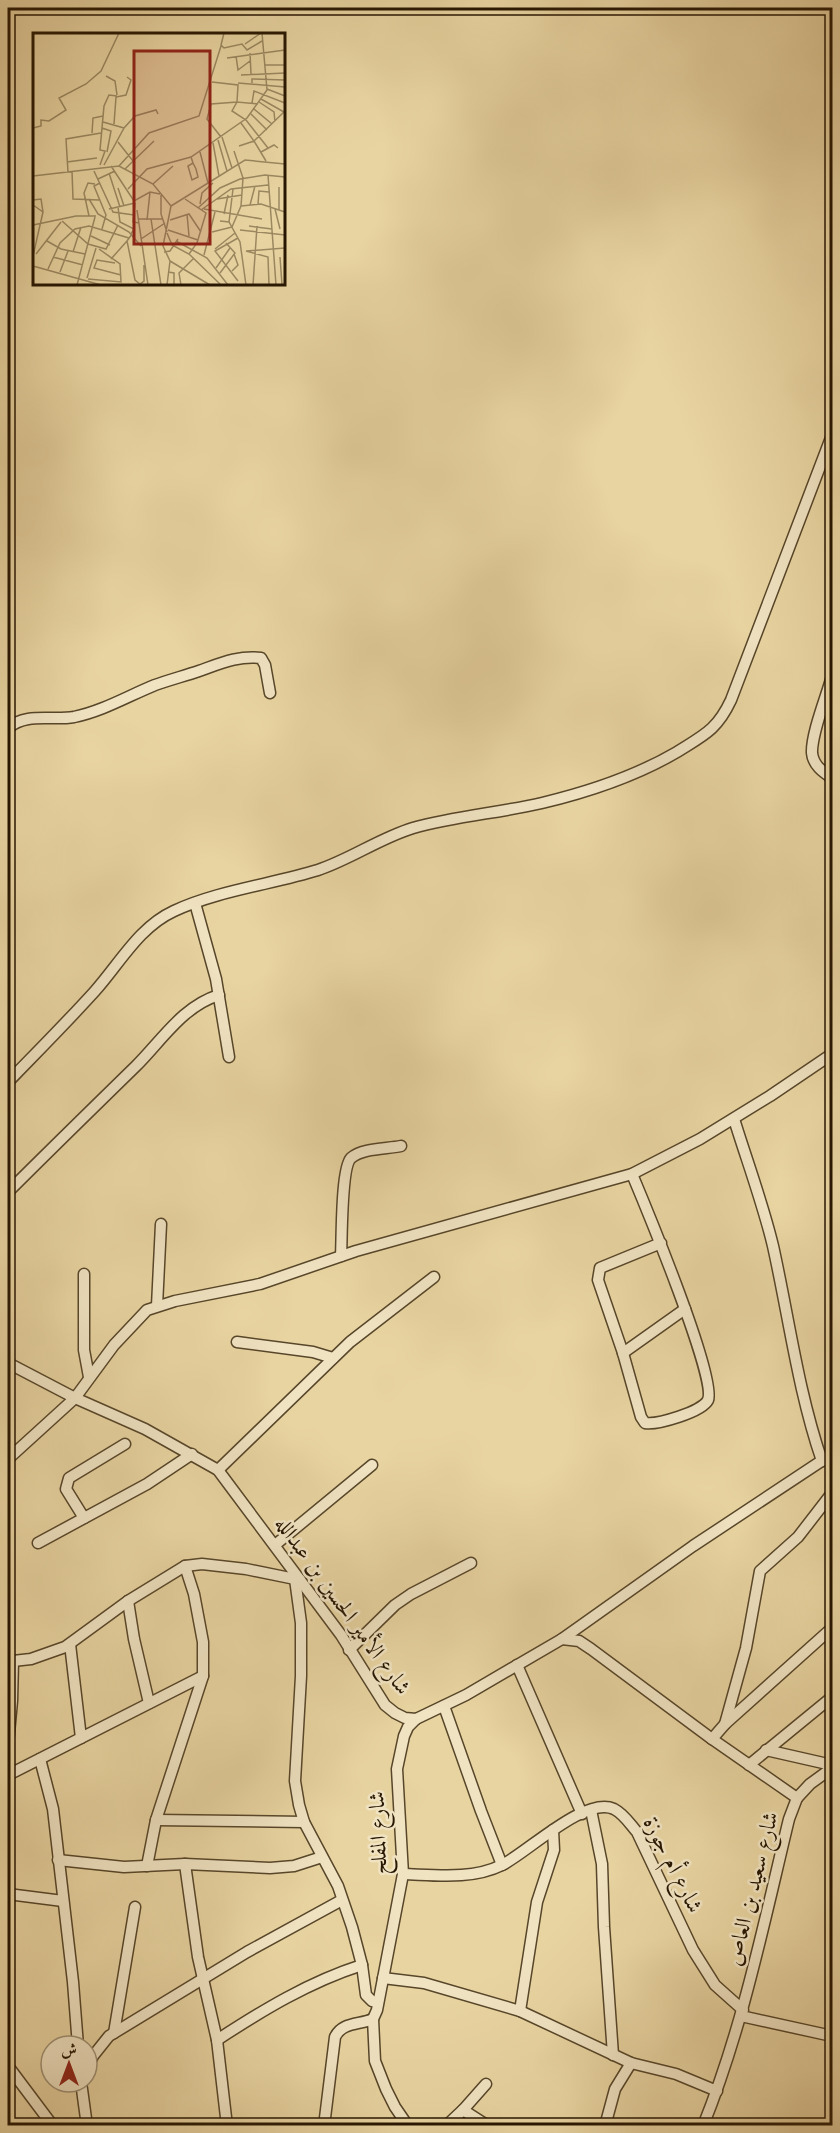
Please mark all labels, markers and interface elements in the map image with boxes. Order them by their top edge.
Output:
inset map [33,33,285,285]
street label: شارع الأمير الحسين بن عبدالله [265,1510,419,1702]
street label: شارع المفلح [367,1791,398,1875]
street label: شارع سعيد بن العاص [723,1810,789,1970]
street label: شارع أم جوزة [632,1811,711,1920]
north arrow [39,2034,99,2094]
text: ش [61,2043,77,2059]

